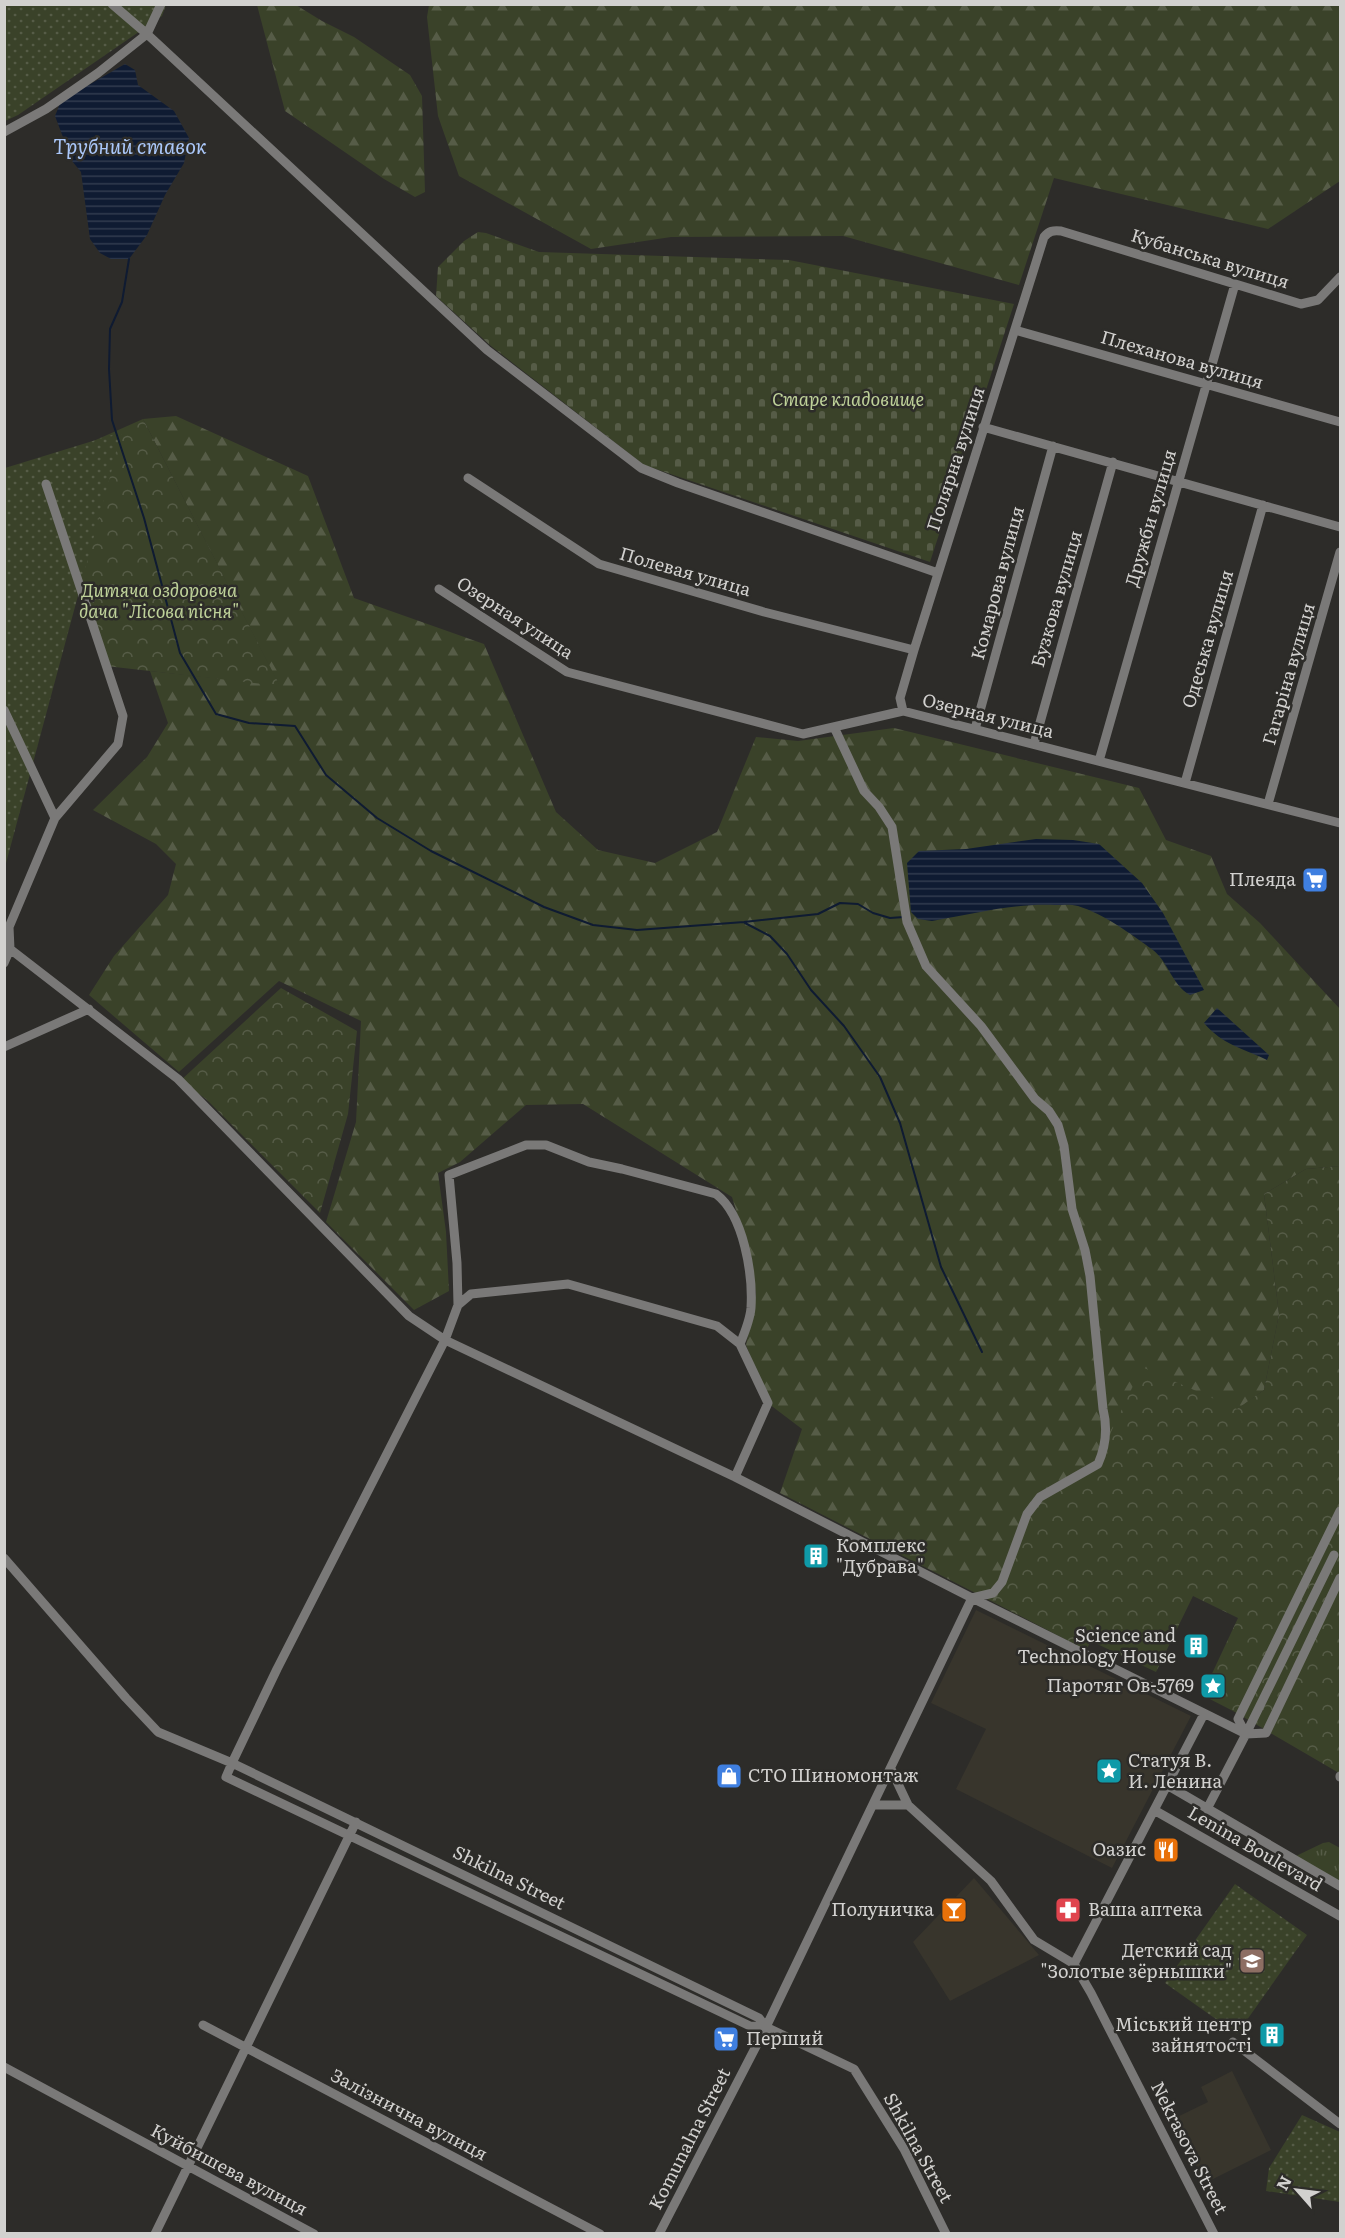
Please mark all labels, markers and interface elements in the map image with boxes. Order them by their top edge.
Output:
water label: Трубний ставок [53,130,207,160]
street label: Кубанська вулиця [1128,221,1293,295]
street label: Плеханова вулиця [1098,322,1267,395]
street label: Полярна вулиця [918,383,991,534]
park label: Старе кладовище [772,385,924,412]
street label: Дружби вулиця [1117,446,1182,589]
street label: Комарова вулиця [963,503,1030,662]
street label: Бузкова вулиця [1023,527,1088,670]
street label: Полевая улица [617,539,755,602]
street label: Одеська вулиця [1174,566,1239,711]
street label: Озерная улица [452,569,580,665]
park label: Дитяча оздоровча дача "Лісова пісня" [79,576,239,624]
street label: Гагаріна вулиця [1254,599,1321,748]
street label: Озерная улица [920,685,1057,744]
place label: Плеяда [1229,865,1296,892]
supermarket icon: Плеяда [1300,865,1330,895]
place label: Комплекс "Дубрава" [836,1531,925,1579]
building icon: Комплекс "Дубрава" [801,1541,831,1571]
place label: Science and Technology House [1017,1621,1176,1669]
building icon: Science and Technology House [1181,1631,1211,1661]
place label: Паротяг Ов-5769 [1047,1671,1194,1698]
place icon: Паротяг Ов-5769 [1198,1671,1228,1701]
place label: Статуя В. И. Ленина [1128,1746,1223,1794]
place icon: Статуя В. И. Ленина [1094,1756,1124,1786]
shop icon: СТО Шиномонтаж [714,1761,744,1791]
place label: СТО Шиномонтаж [748,1761,919,1788]
street label: Lenina Boulevard [1183,1798,1328,1897]
place label: Оазис [1093,1835,1146,1862]
restaurant icon: Оазис [1151,1835,1181,1865]
street label: Shkilna Street [449,1838,571,1916]
place label: Полуничка [831,1895,934,1922]
bar icon: Полуничка [939,1895,969,1925]
pharmacy icon: Ваша аптека [1053,1895,1083,1925]
place label: Ваша аптека [1088,1895,1203,1922]
place label: Детский сад "Золотые зёрнышки" [1041,1936,1232,1984]
school or university icon: Детский сад "Золотые зёрнышки" [1237,1946,1267,1976]
place label: Міський центр зайнятості [1115,2010,1252,2058]
building icon: Міський центр зайнятості [1257,2020,1287,2050]
supermarket icon: Перший [711,2024,741,2054]
place label: Перший [746,2024,824,2051]
street label: Залізнична вулиця [327,2061,493,2166]
street label: Komunalna Street [641,2062,736,2214]
street label: Nekrasova Street [1145,2076,1236,2219]
street label: Shkilna Street [878,2087,961,2208]
street label: Куйбишева вулиця [146,2116,313,2221]
north arrow [1267,2160,1327,2220]
text: N [1269,2171,1297,2194]

